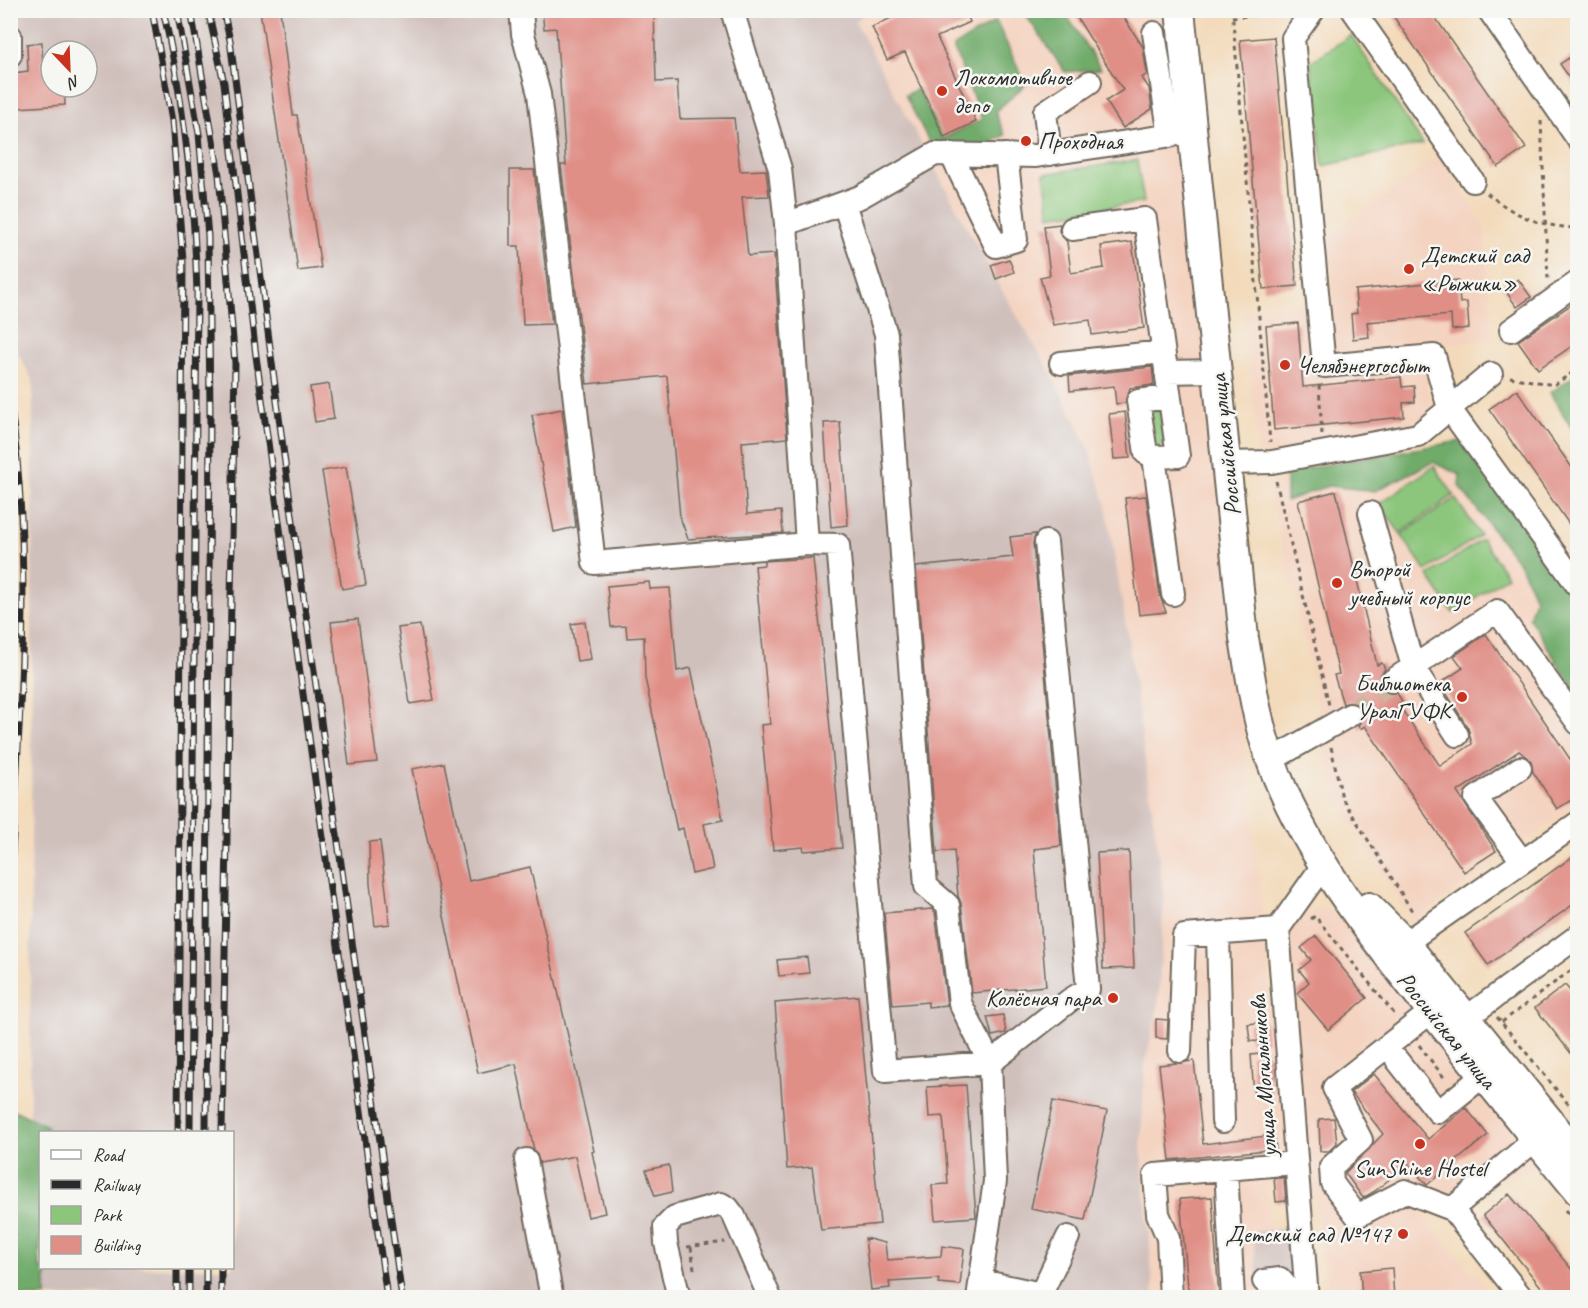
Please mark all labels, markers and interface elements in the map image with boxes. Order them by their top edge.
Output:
north arrow [39,39,99,99]
place label: Локомотивное депо [954,62,1074,120]
text: N [63,71,83,94]
marker: Локомотивное депо [935,84,949,98]
place label: Проходная [1038,126,1124,156]
marker: Проходная [1019,134,1033,148]
place label: Детский сад «Рыжики» [1421,240,1531,298]
marker: Детский сад «Рыжики» [1402,262,1416,276]
place label: Челябэнергосбыт [1297,350,1430,380]
marker: Челябэнергосбыт [1278,358,1292,372]
street label: Российская улица [1203,371,1247,517]
place label: Второй учебный корпус [1347,554,1471,612]
marker: Второй учебный корпус [1330,576,1344,590]
place label: Библиотека УралГУФК [1356,668,1454,726]
marker: Библиотека УралГУФК [1455,690,1469,704]
street label: Российская улица [1391,965,1504,1096]
place label: Колёсная пара [986,983,1103,1013]
marker: Колёсная пара [1106,991,1120,1005]
street label: улица Могильникова [1242,992,1284,1160]
legend [39,1131,234,1269]
marker: SunShine Hostel [1413,1137,1427,1151]
text: Road [93,1144,126,1166]
place label: SunShine Hostel [1354,1153,1490,1183]
text: Railway [93,1174,141,1196]
text: Park [93,1204,123,1226]
place label: Детский сад №147 [1225,1219,1392,1249]
marker: Детский сад №147 [1396,1227,1410,1241]
text: Building [93,1234,142,1256]

